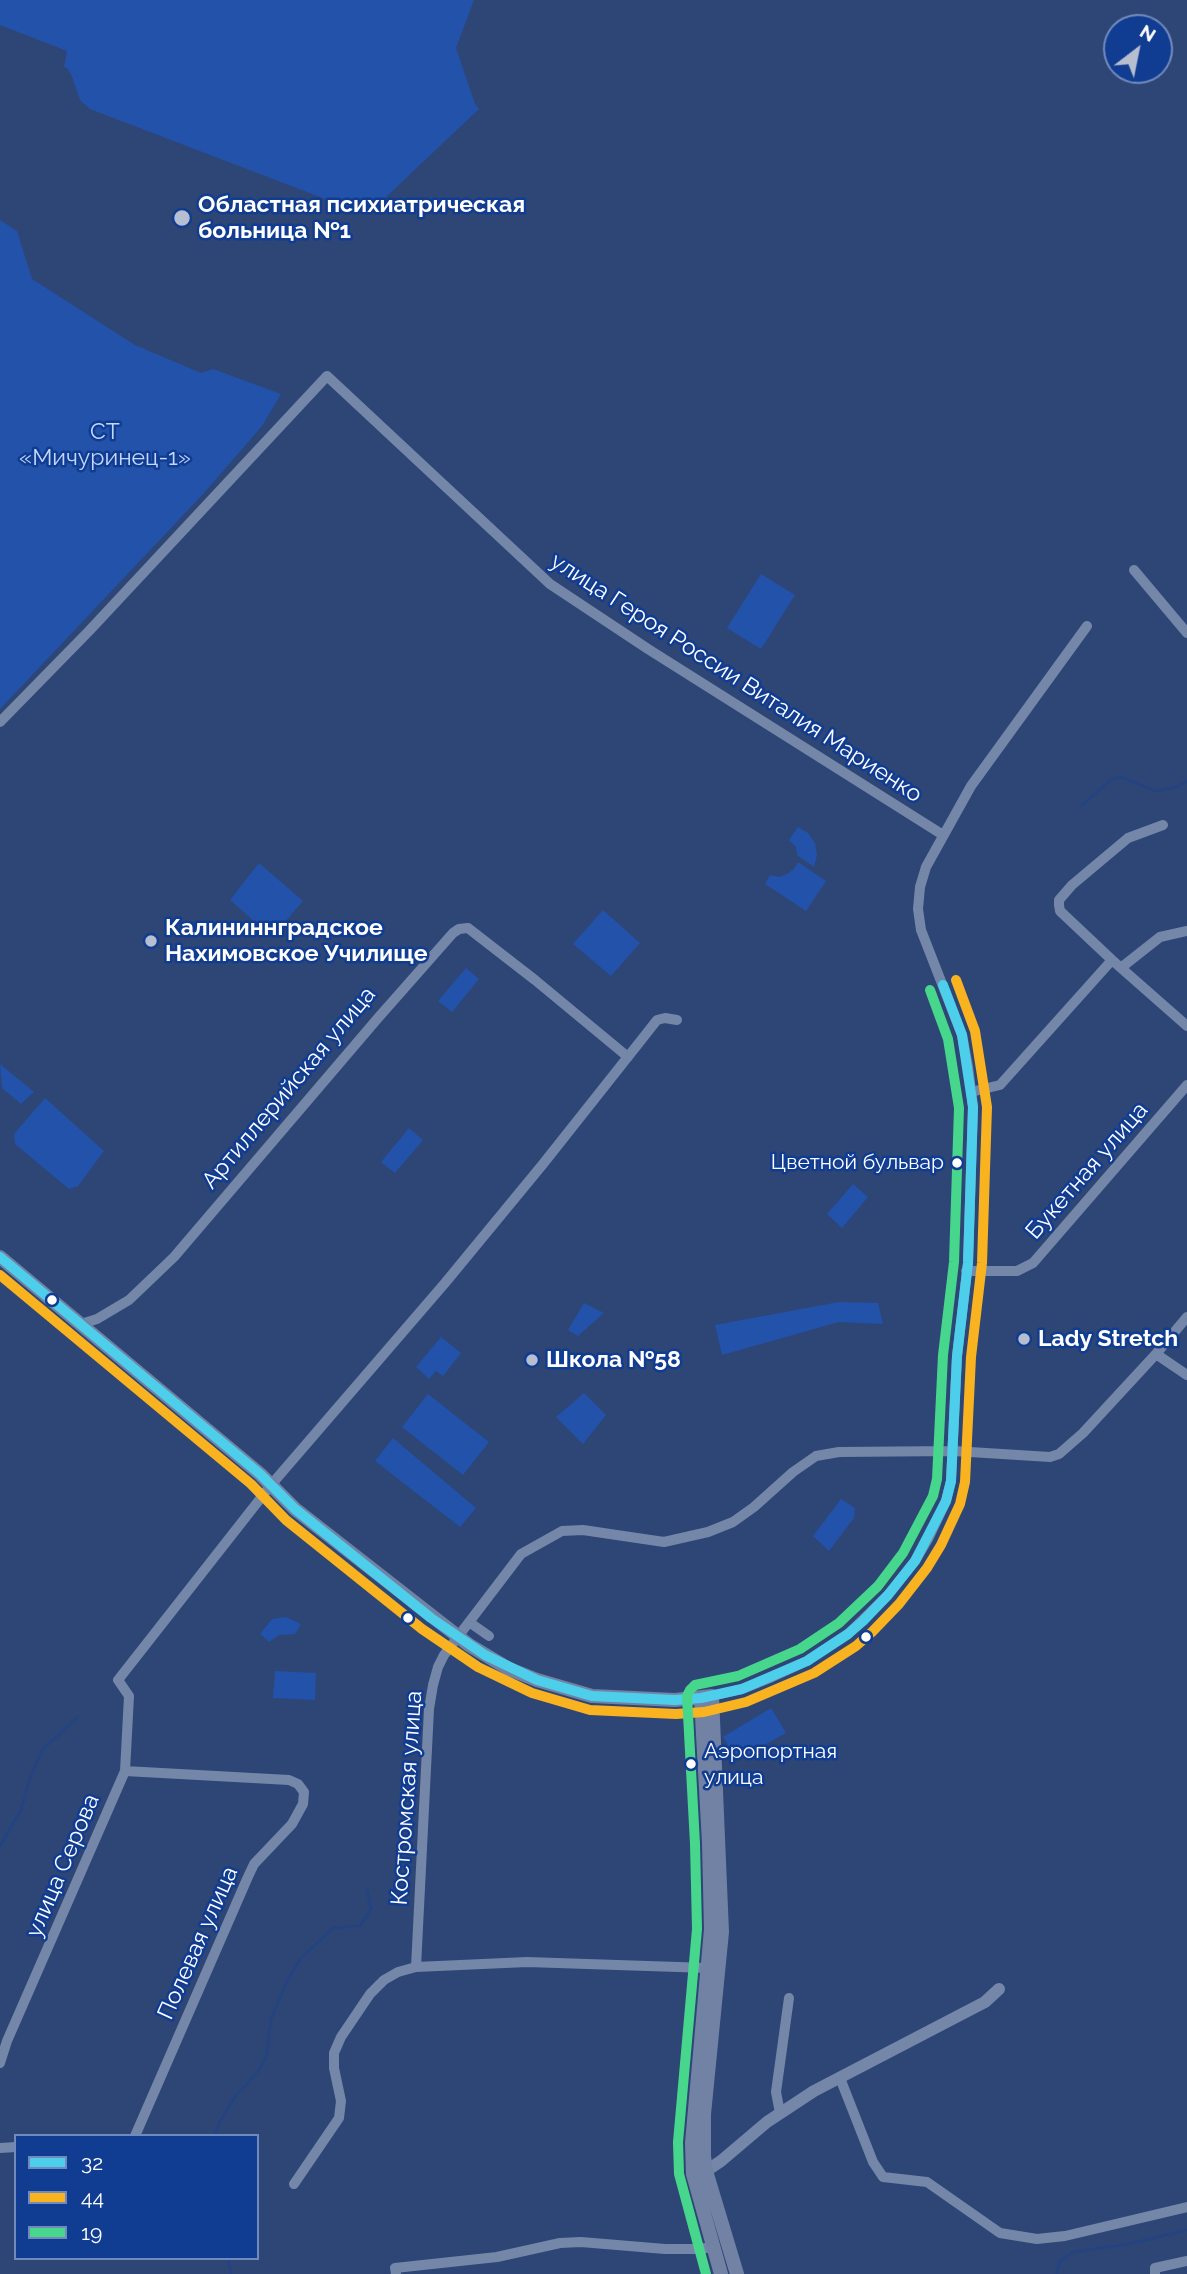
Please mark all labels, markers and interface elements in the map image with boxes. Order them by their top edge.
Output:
north arrow [1103,14,1173,84]
text: N [1136,20,1160,46]
place label: Областная психиатрическая больница №1 [198,191,525,245]
marker: Областная психиатрическая больница №1 [172,208,192,228]
park label: СТ «Мичуринец-1» [19,418,191,472]
street label: улица Героя России Виталия Мариенко [545,547,927,809]
place label: Калининнградское Нахимовское Училище [165,914,428,968]
marker: Калининнградское Нахимовское Училище [143,933,159,949]
street label: Артиллерийская улица [196,981,382,1195]
street label: Букетная улица [1020,1097,1154,1245]
place label: Цветной бульвар [771,1150,944,1176]
marker: Цветной бульвар [950,1156,964,1170]
unlabelled marker [45,1293,59,1307]
place label: Lady Stretch [1038,1325,1178,1353]
marker: Lady Stretch [1016,1331,1032,1347]
place label: Школа №58 [546,1346,681,1374]
marker: Школа №58 [524,1352,540,1368]
unlabelled marker [401,1611,415,1625]
unlabelled marker [859,1630,873,1644]
street label: Костромская улица [386,1690,428,1906]
place label: Аэропортная улица [704,1739,837,1789]
marker: Аэропортная улица [684,1757,698,1771]
street label: улица Серова [20,1790,106,1942]
street label: Полевая улица [152,1862,244,2024]
legend [14,2134,259,2260]
text: 32 [81,2150,103,2175]
text: 44 [81,2185,104,2210]
text: 19 [81,2220,102,2245]

